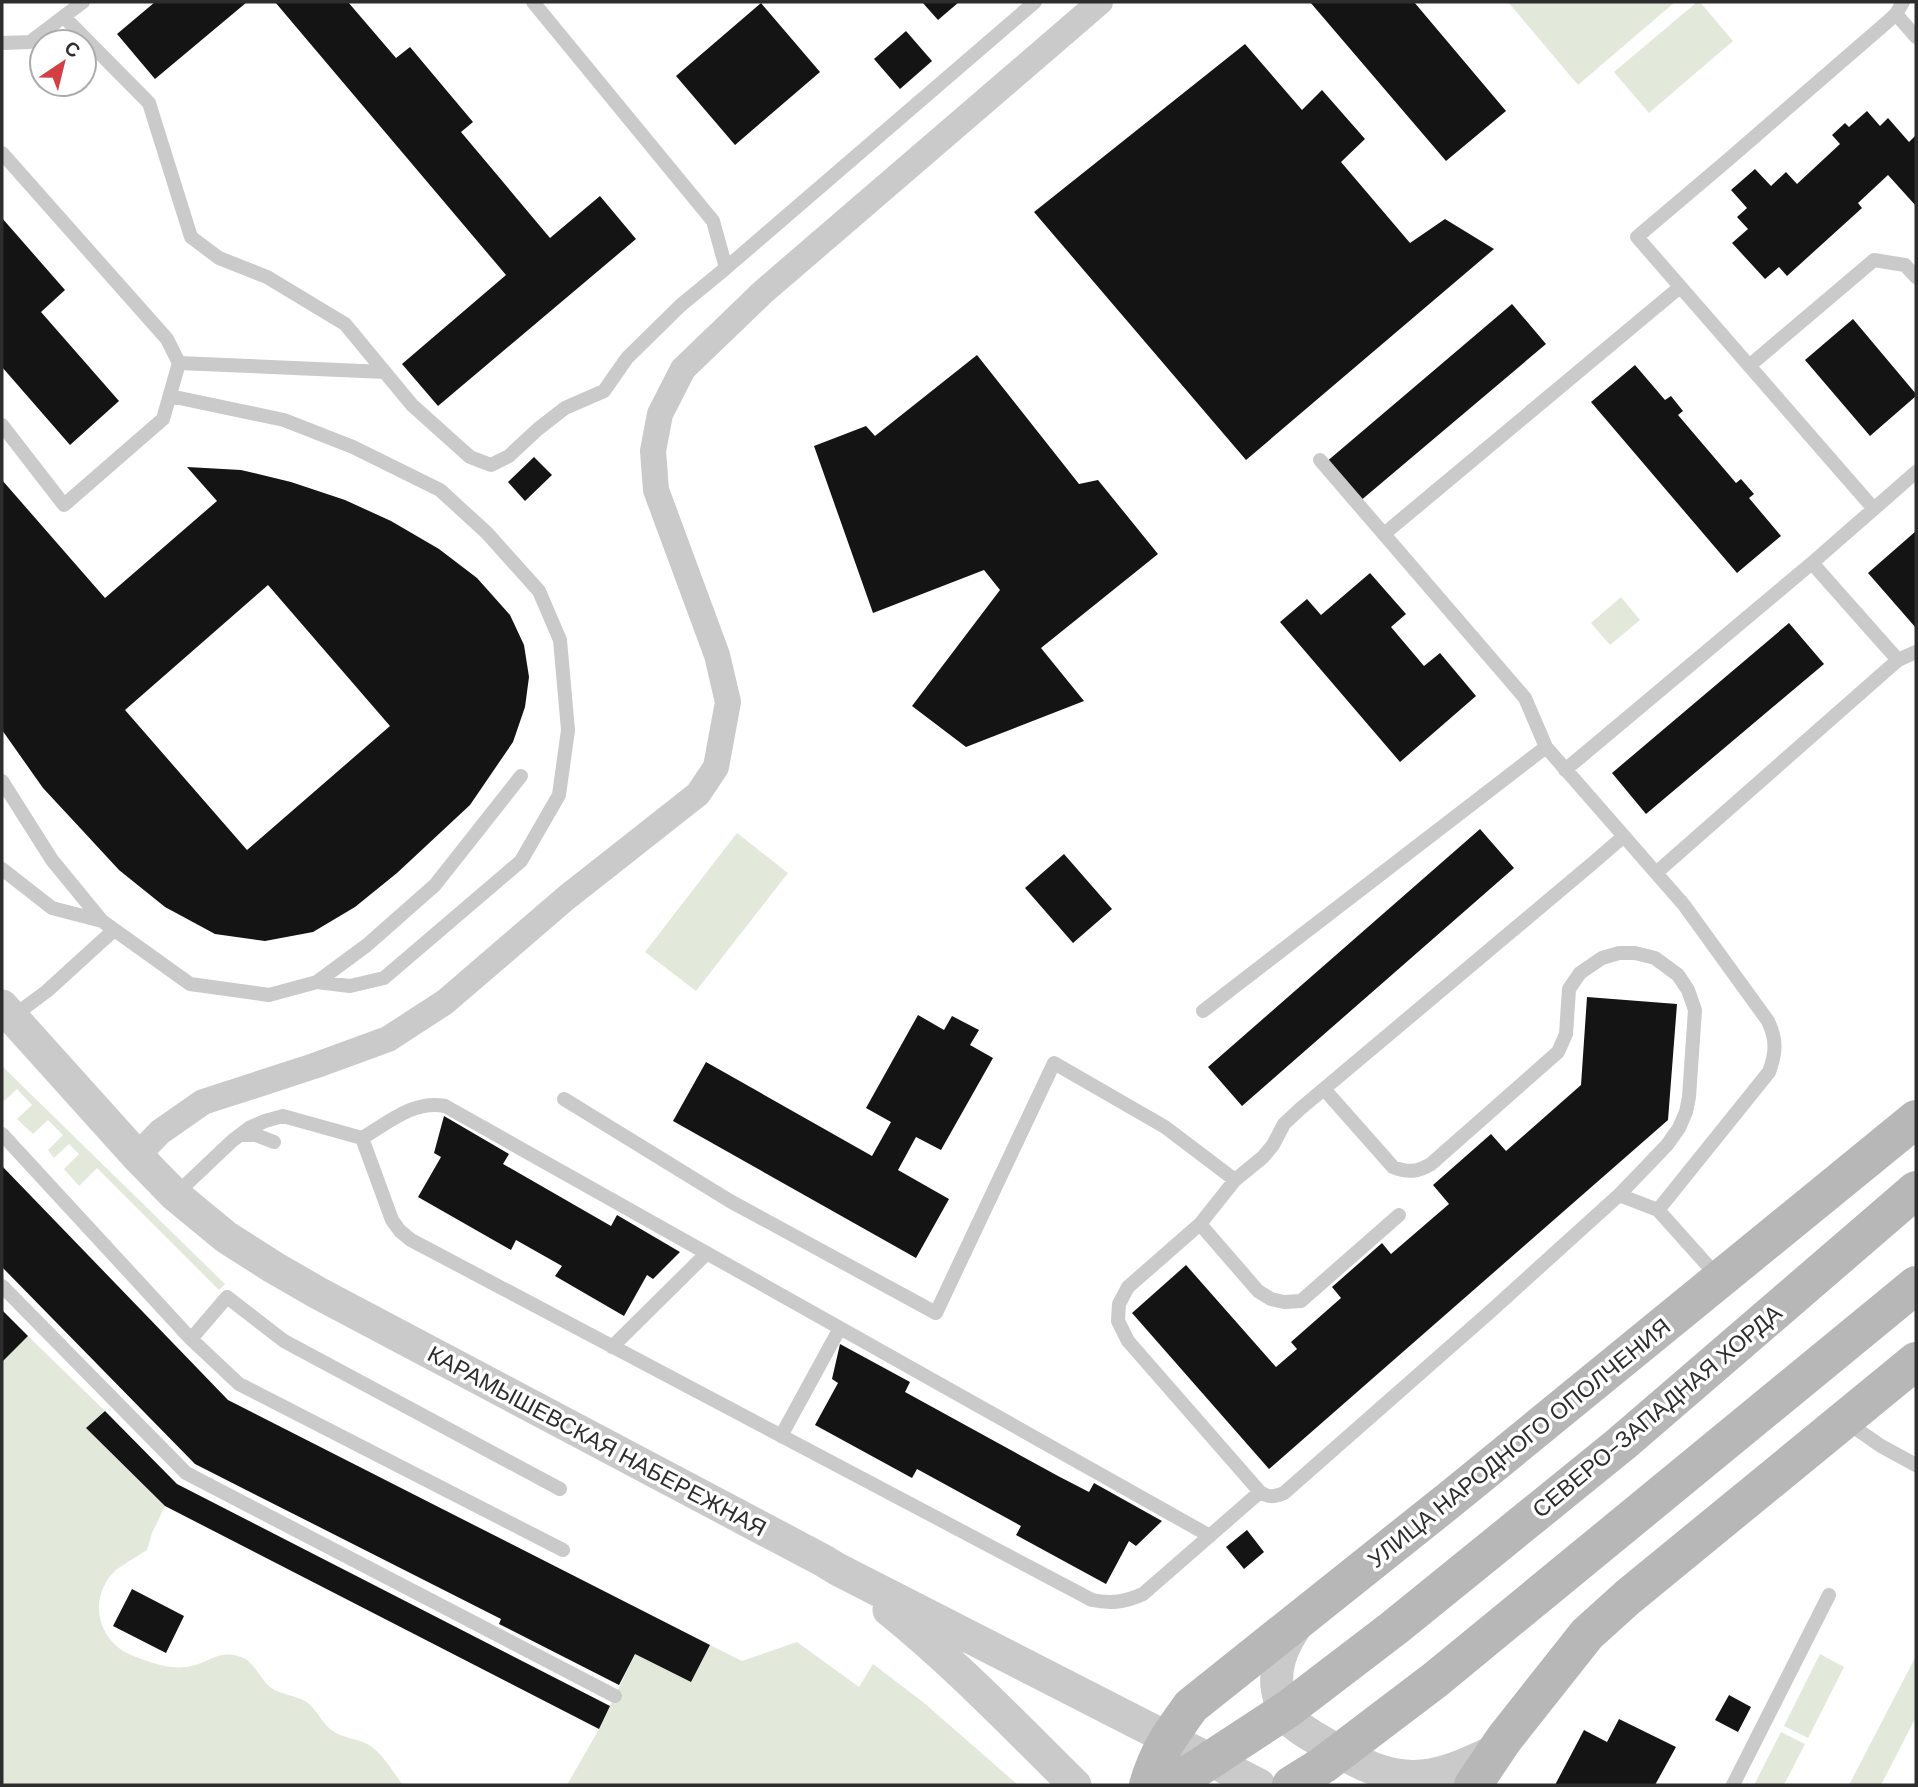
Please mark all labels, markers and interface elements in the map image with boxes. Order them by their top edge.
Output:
north arrow [28,28,98,98]
text: С [60,35,85,64]
street label: СЕВЕРО-ЗАПАДНАЯ ХОРДА [1526,1297,1789,1524]
street label: УЛИЦА НАРОДНОГО ОПОЛЧЕНИЯ [1362,1311,1676,1575]
street label: КАРАМЫШЕВСКАЯ НАБЕРЕЖНАЯ [422,1339,772,1543]

